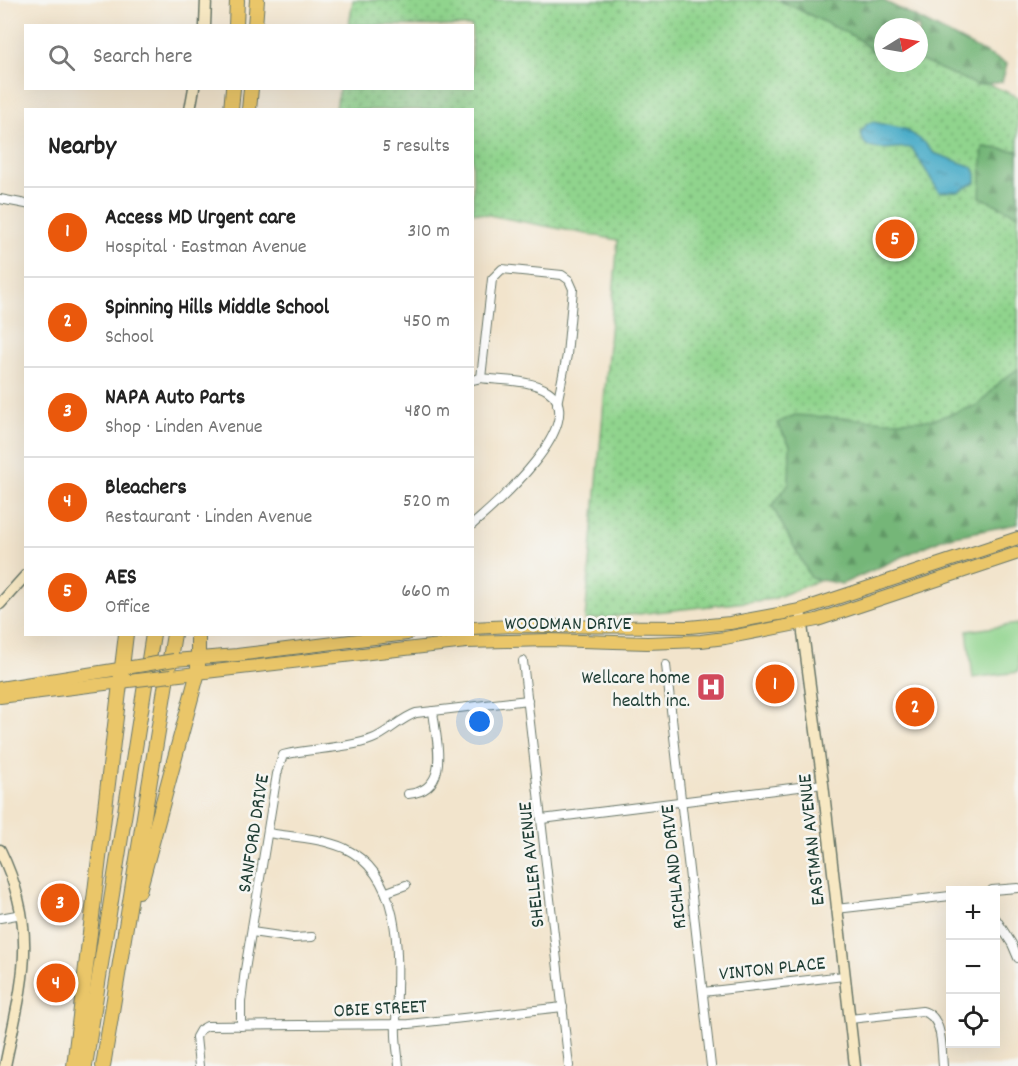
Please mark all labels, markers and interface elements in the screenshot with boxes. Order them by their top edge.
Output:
north arrow [874,18,928,72]
search box [24,24,474,90]
icon: search [45,41,78,74]
text: Search here [93,42,192,73]
text: Nearby [48,129,116,166]
text: 5 results [382,133,450,161]
text: Access MD Urgent care [105,203,296,234]
pin: 5 [876,216,914,262]
text: 1 [65,218,70,246]
text: 310 m [408,218,450,246]
text: Hospital · Eastman Avenue [105,234,307,262]
text: Spinning Hills Middle School [105,293,329,324]
text: 2 [63,308,72,336]
text: 450 m [403,308,450,336]
text: School [105,324,154,352]
text: NAPA Auto Parts [105,383,245,414]
text: 3 [63,398,72,426]
text: 480 m [404,398,450,426]
text: Shop · Linden Avenue [105,414,263,442]
text: Bleachers [105,473,187,504]
text: 4 [63,488,72,516]
text: 520 m [403,488,450,516]
text: Restaurant · Linden Avenue [105,504,312,532]
text: AES [105,563,137,594]
text: 5 [63,578,72,606]
text: 660 m [401,578,450,606]
text: Office [105,594,150,622]
street label: WOODMAN DRIVE [505,611,631,639]
pin: 1 [756,662,794,706]
place label: Wellcare home health inc. [581,665,690,716]
hospital icon: Wellcare home health inc. [695,671,727,703]
pin: 2 [896,684,934,730]
your location [465,707,494,736]
street label: SANFORD DRIVE [232,772,278,895]
street label: EASTMAN AVENUE [792,773,834,907]
street label: SHELLER AVENUE [512,801,553,929]
street label: RICHLAND DRIVE [655,803,695,930]
pin: 3 [40,880,80,926]
map controls [946,886,1000,1048]
button: + [946,886,1000,940]
button: − [946,940,1000,994]
street label: VINTON PLACE [718,950,827,989]
pin: 4 [36,960,76,1006]
street label: OBIE STREET [333,994,428,1026]
button: locate [946,994,1000,1048]

